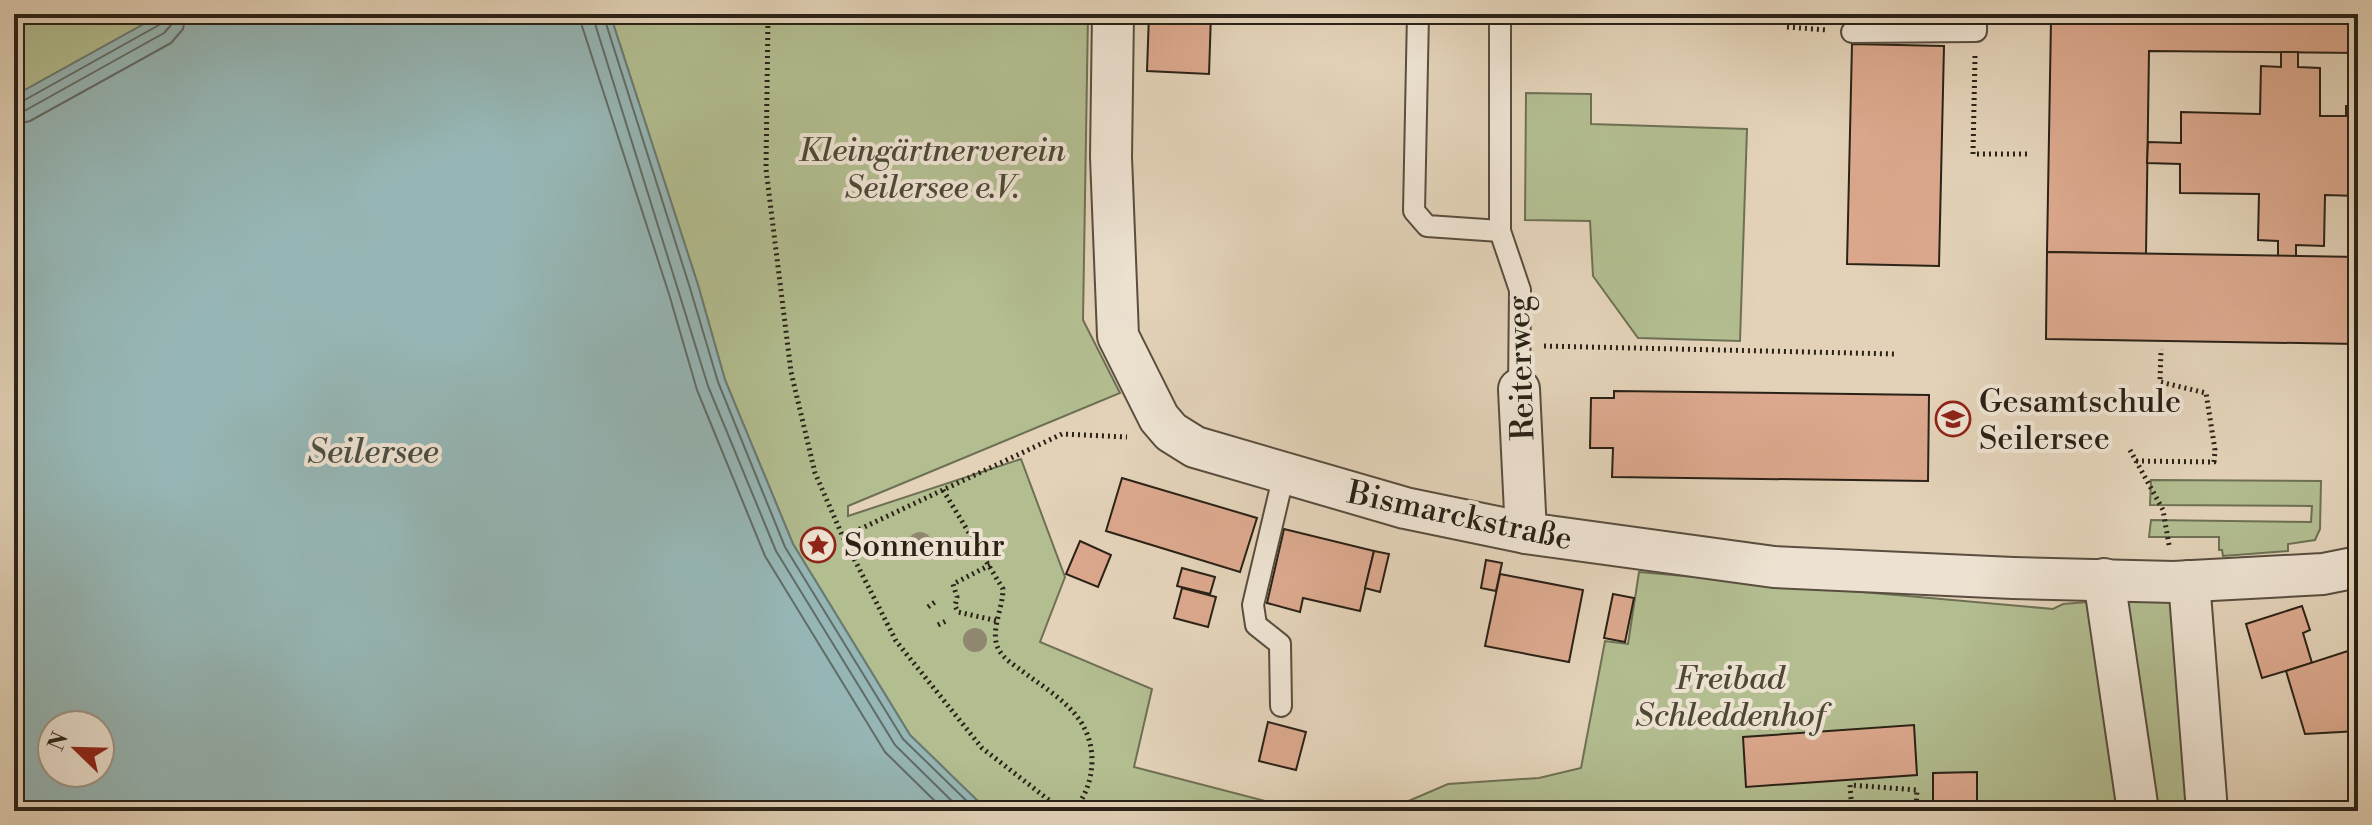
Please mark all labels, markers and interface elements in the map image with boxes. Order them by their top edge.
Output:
park label: Kleingärtnerverein Seilersee e.V. [799,131,1067,208]
street label: Reiterweg [1498,294,1544,441]
place label: Gesamtschule Seilersee [1979,382,2181,459]
school or university icon: Gesamtschule Seilersee [1934,400,1972,438]
water label: Seilersee [307,432,439,474]
street label: Bismarckstraße [1343,472,1576,559]
place icon: Sonnenuhr [799,526,837,564]
place label: Sonnenuhr [844,526,1005,566]
park label: Freibad Schleddenhof [1635,659,1833,736]
north arrow [36,709,116,789]
text: N [43,728,75,755]

